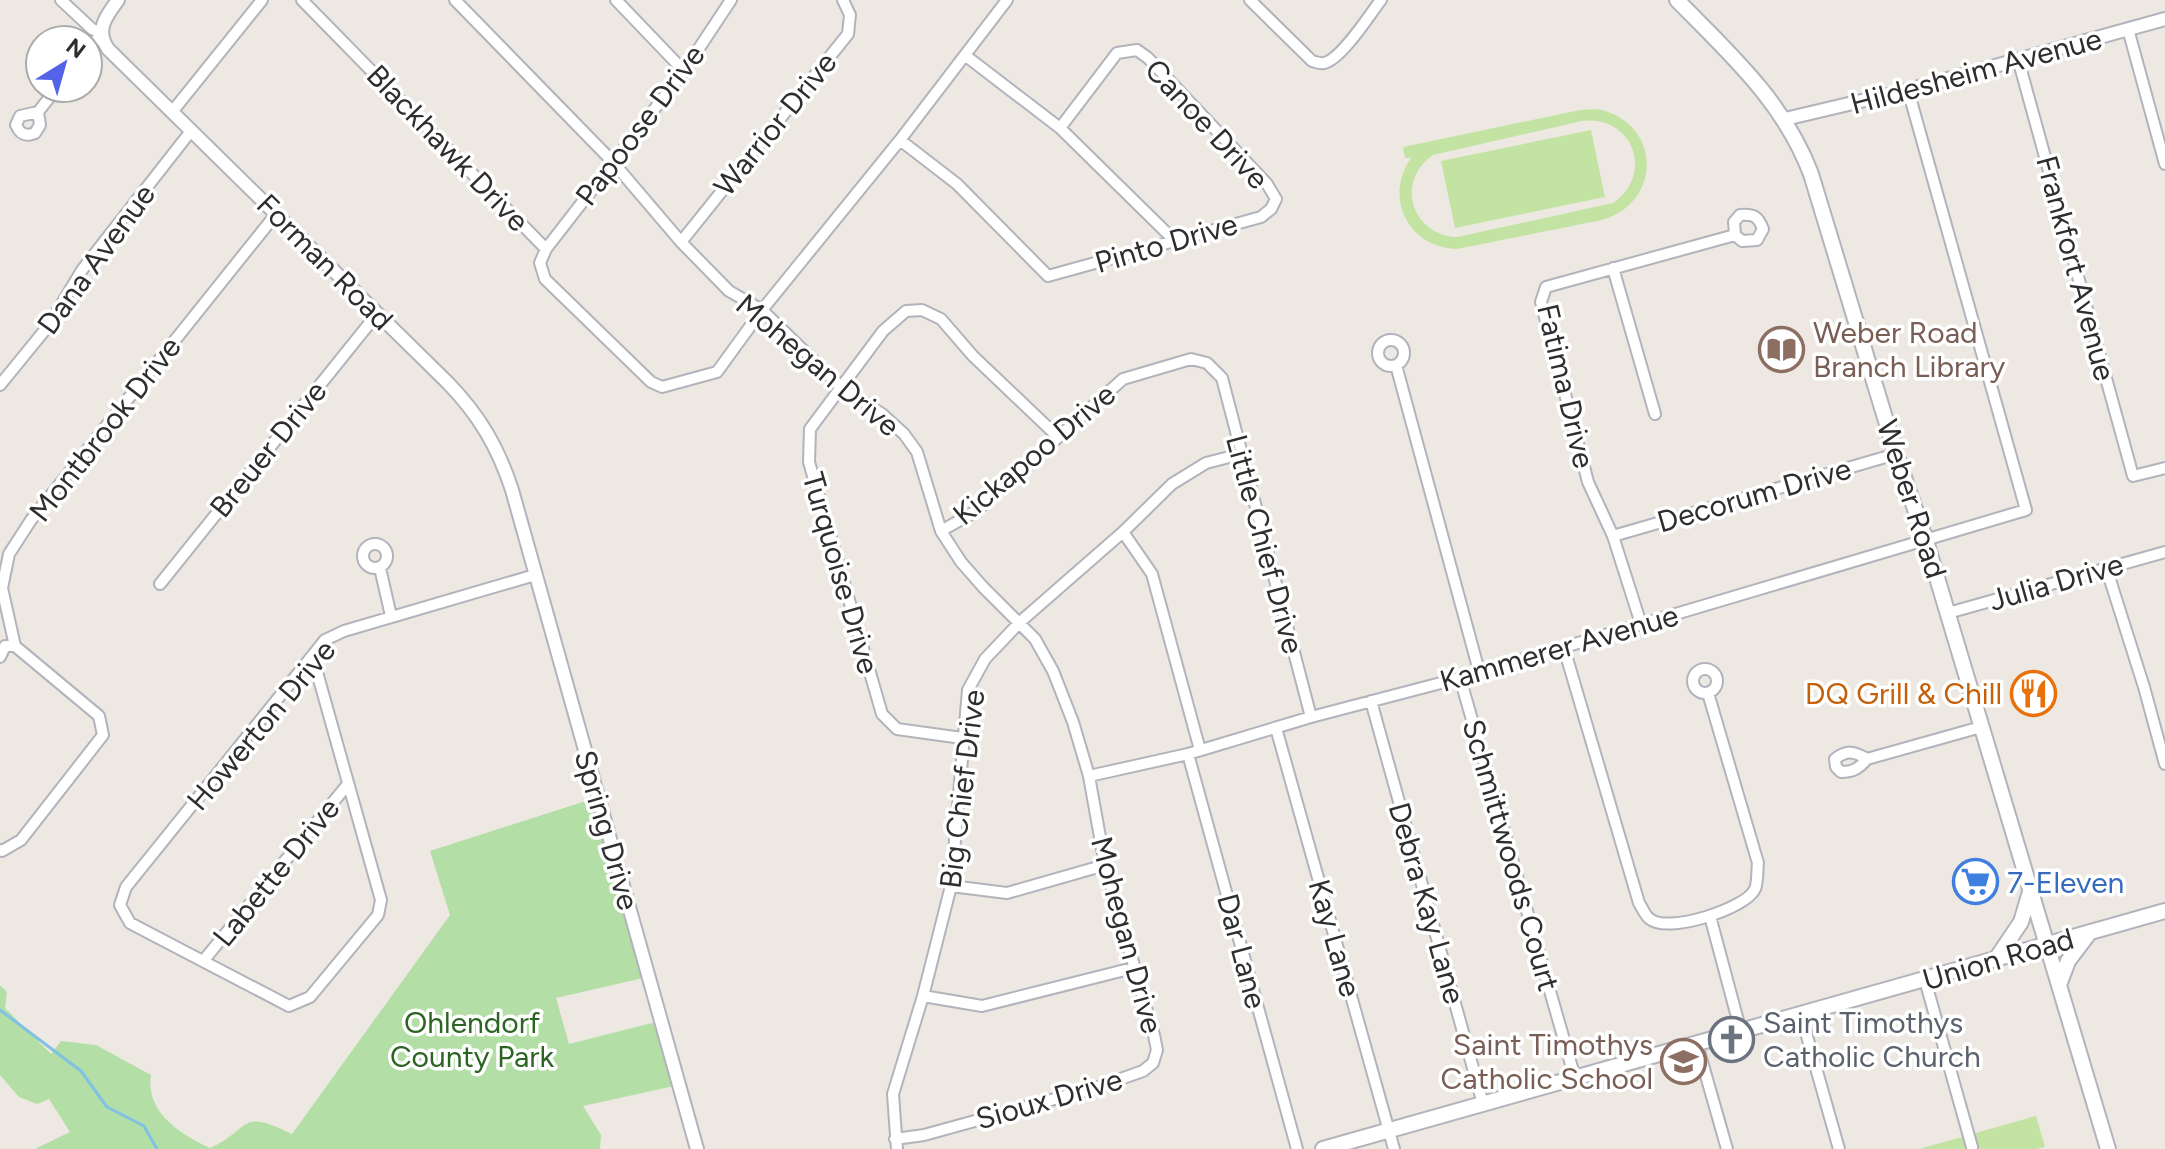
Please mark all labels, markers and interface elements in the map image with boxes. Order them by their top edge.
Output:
street label: Hildesheim Avenue [1846,20,2106,122]
north arrow [24,24,104,104]
text: N [61,33,91,64]
street label: Papoose Drive [567,37,713,213]
street label: Warrior Drive [706,45,844,203]
street label: Canoe Drive [1137,51,1277,197]
street label: Blackhawk Drive [359,57,537,239]
street label: Frankfort Avenue [2028,151,2124,385]
street label: Dana Avenue [29,177,163,341]
street label: Forman Road [249,186,401,338]
street label: Pinto Drive [1090,205,1242,281]
street label: Mohegan Drive [729,286,907,444]
street label: Fatima Drive [1529,300,1603,472]
place label: Weber Road Branch Library [1813,314,2006,385]
library icon: Weber Road Branch Library [1758,325,1806,373]
street label: Montbrook Drive [21,329,189,529]
street label: Breuer Drive [202,373,334,525]
street label: Kickapoo Drive [945,375,1123,533]
street label: Weber Road [1869,415,1955,583]
street label: Little Chief Drive [1218,430,1312,658]
street label: Decorum Drive [1653,450,1855,540]
street label: Turquoise Drive [795,468,887,678]
street label: Julia Drive [1985,545,2127,619]
street label: Kammerer Avenue [1436,596,1682,700]
street label: Howerton Drive [179,632,343,818]
restaurant icon: DQ Grill & Chill [2009,669,2057,717]
place label: DQ Grill & Chill [1805,675,2002,712]
street label: Big Chief Drive [931,688,993,890]
street label: Schmittwoods Court [1455,715,1567,995]
street label: Spring Drive [567,746,647,914]
street label: Labette Drive [205,790,347,954]
street label: Debra Kay Lane [1381,798,1473,1008]
street label: Mohegan Drive [1083,832,1171,1038]
supermarket icon: 7-Eleven [1952,858,2000,906]
place label: 7-Eleven [2007,864,2124,901]
street label: Kay Lane [1301,875,1369,1001]
street label: Dar Lane [1209,889,1275,1013]
street label: Union Road [1918,920,2078,998]
park label: Ohlendorf County Park [390,1004,554,1075]
place label: Saint Timothys Catholic Church [1763,1004,1981,1075]
church icon: Saint Timothys Catholic Church [1708,1015,1756,1063]
place label: Saint Timothys Catholic School [1441,1026,1653,1097]
school or university icon: Saint Timothys Catholic School [1660,1037,1708,1085]
street label: Sioux Drive [972,1060,1126,1138]

